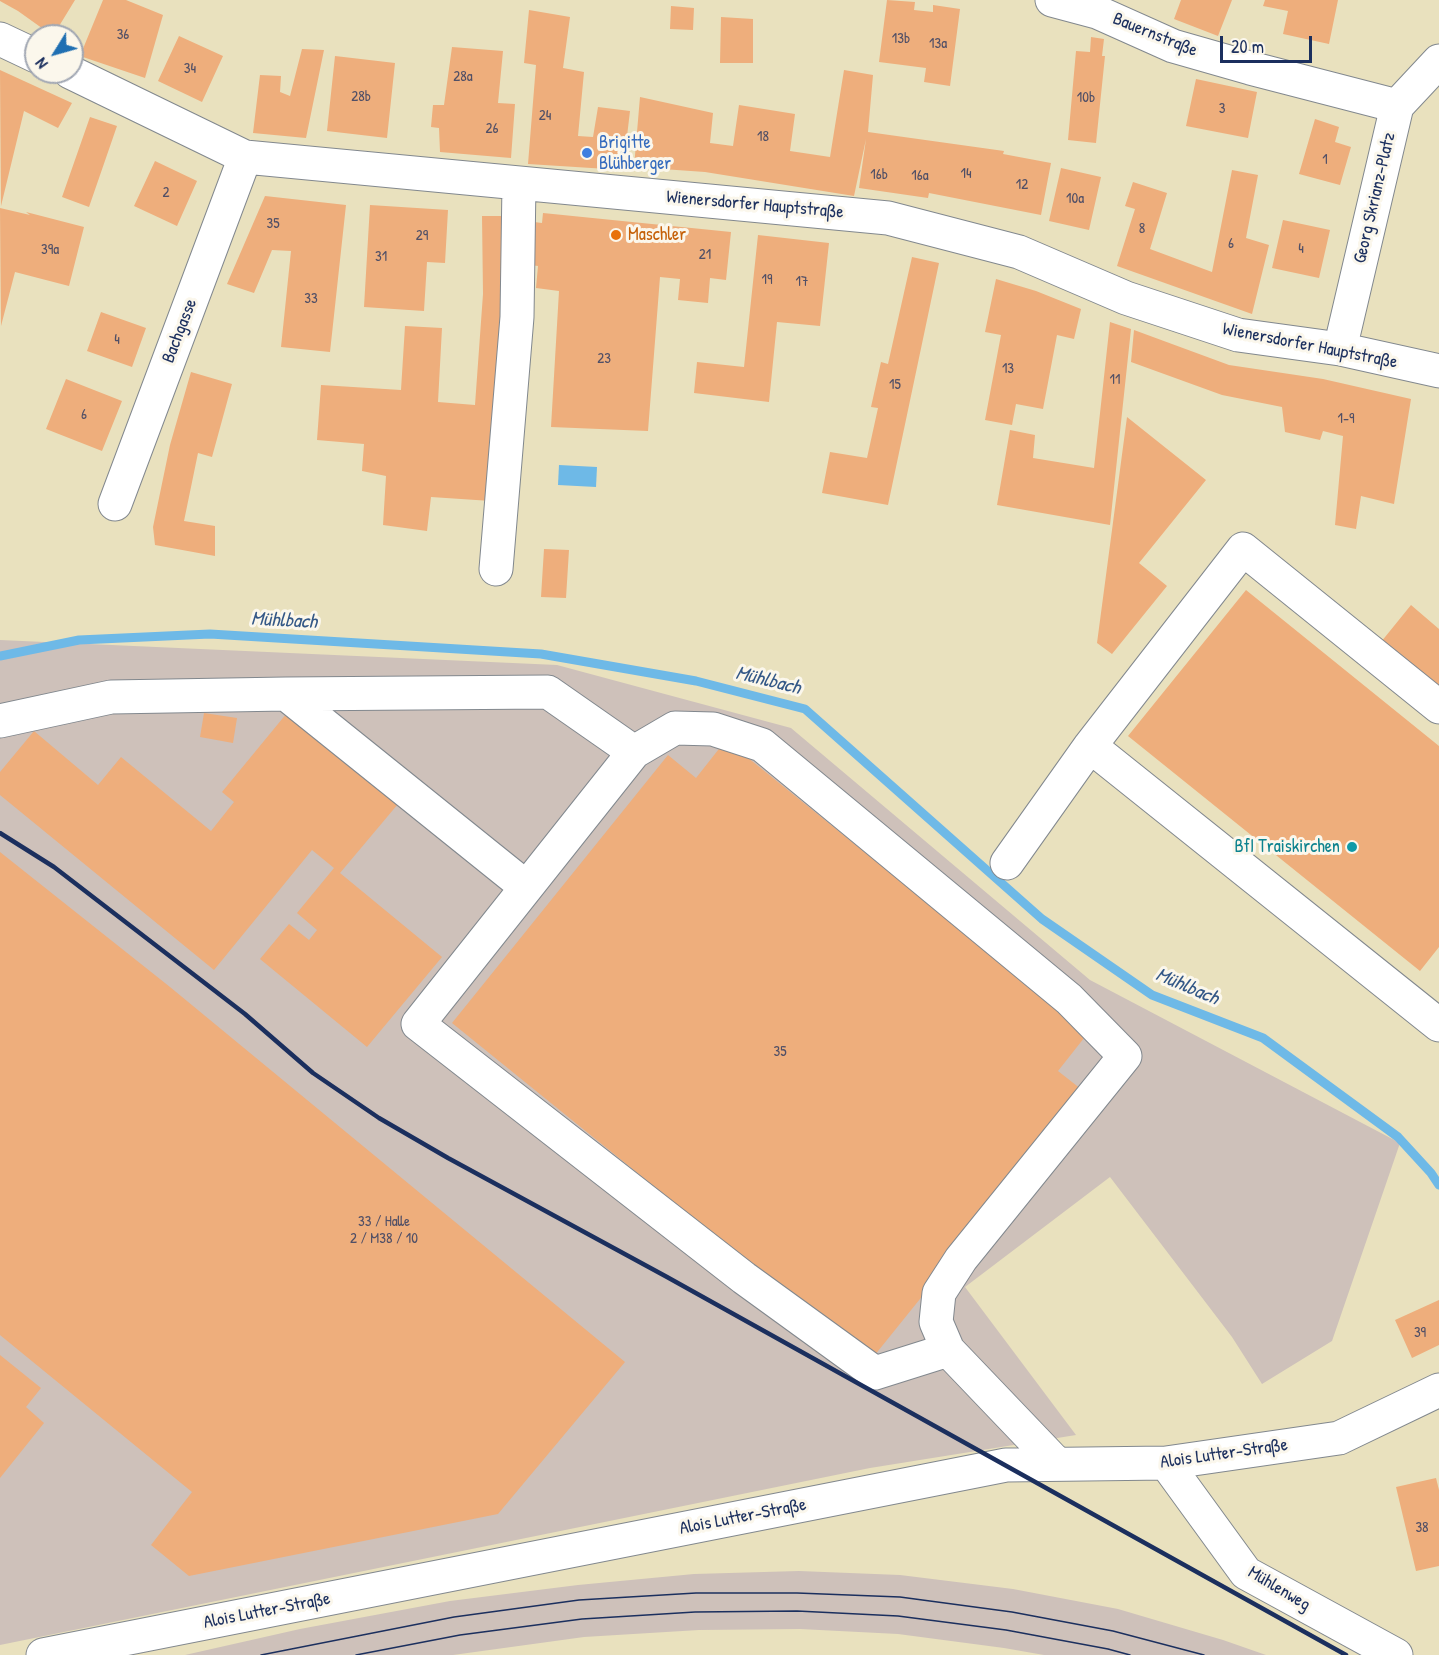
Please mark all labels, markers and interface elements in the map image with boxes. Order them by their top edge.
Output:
street label: Bauernstraße [1110,8,1200,62]
north arrow [24,24,84,84]
scale bar [1223,24,1314,62]
house number: 36 [117,26,129,44]
house number: 13b [892,30,910,48]
text: 20 m [1231,34,1264,59]
house number: 13a [929,35,947,53]
text: N [30,54,53,74]
house number: 34 [184,60,196,78]
house number: 28a [453,68,473,86]
house number: 28b [351,88,371,106]
house number: 10b [1077,89,1095,107]
house number: 3 [1219,100,1225,118]
house number: 24 [539,107,551,125]
house number: 26 [485,120,499,138]
house number: 18 [757,128,769,146]
street label: Georg Skrianz-Platz [1349,131,1401,265]
place label: Brigitte Blühberger [599,132,671,174]
marker: Brigitte Blühberger [580,146,594,160]
house number: 1 [1322,151,1328,169]
house number: 14 [960,165,972,183]
house number: 16b [870,166,888,184]
house number: 16a [911,167,929,185]
house number: 12 [1016,176,1028,194]
house number: 2 [162,184,170,202]
street label: Wienersdorfer Hauptstraße [666,186,844,224]
house number: 10a [1066,190,1084,208]
house number: 35 [266,215,280,233]
house number: 8 [1139,220,1145,238]
place label: Maschler [628,224,686,246]
house number: 29 [416,227,428,245]
marker: Maschler [609,228,623,242]
house number: 6 [1228,235,1234,253]
house number: 4 [1298,240,1304,258]
house number: 39a [41,241,59,259]
house number: 21 [699,246,711,264]
house number: 31 [375,248,387,266]
house number: 19 [762,271,772,289]
house number: 17 [796,273,808,291]
house number: 33 [304,290,318,308]
street label: Bachgasse [158,296,202,366]
street label: Wienersdorfer Hauptstraße [1221,318,1399,374]
house number: 4 [114,331,120,349]
house number: 23 [597,350,611,368]
house number: 13 [1002,360,1014,378]
house number: 11 [1110,371,1120,389]
house number: 15 [889,376,901,394]
house number: 6 [81,406,87,424]
house number: 1-9 [1337,410,1355,428]
water label: Mühlbach [250,607,318,635]
water label: Mühlbach [733,661,803,701]
place label: BfI Traiskirchen [1234,836,1340,858]
marker: BfI Traiskirchen [1345,840,1359,854]
water label: Mühlbach [1152,963,1222,1011]
house number: 35 [773,1043,787,1061]
house number: 33 / Halle 2 / M38 / 10 [350,1213,418,1248]
house number: 39 [1414,1324,1426,1342]
street label: Alois Lutter-Straße [1159,1434,1289,1474]
street label: Alois Lutter-Straße [678,1494,808,1540]
house number: 38 [1415,1519,1429,1537]
street label: Mühlenweg [1244,1562,1314,1616]
street label: Alois Lutter-Straße [202,1588,332,1634]

